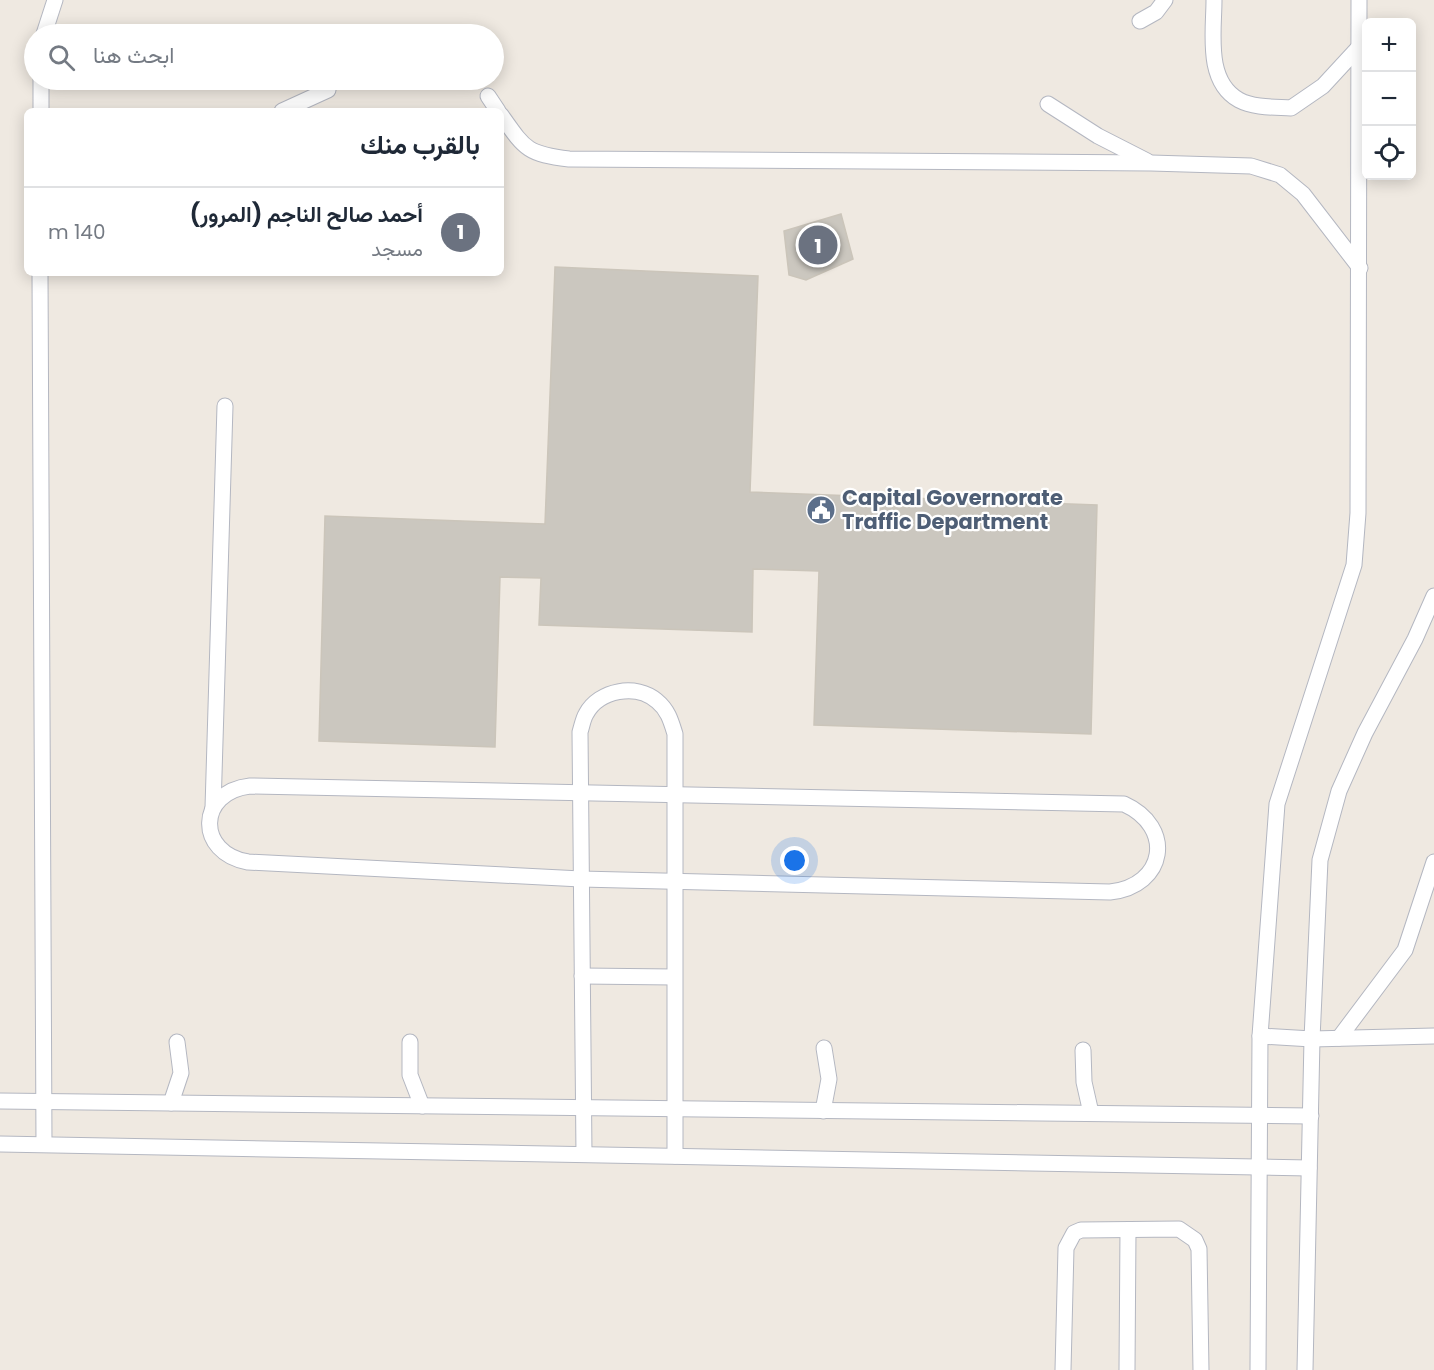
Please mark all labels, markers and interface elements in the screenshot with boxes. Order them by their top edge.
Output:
map controls [1362,18,1416,180]
button: + [1362,18,1416,72]
search box [24,24,504,90]
text: ابحث هنا [93,40,174,71]
icon: search [45,41,78,74]
button: − [1362,72,1416,126]
button: locate [1362,126,1416,180]
text: بالقرب منك [360,127,480,163]
text: أحمد صالح الناجم (المرور) [190,199,423,230]
text: 140 m [48,218,106,246]
text: 1 [457,218,464,246]
pin: 1 [798,222,838,268]
text: مسجد [371,235,423,263]
place label: Capital Governorate Traffic Department [842,483,1063,536]
public building icon: Capital Governorate Traffic Department [805,494,837,526]
your location [780,846,809,875]

